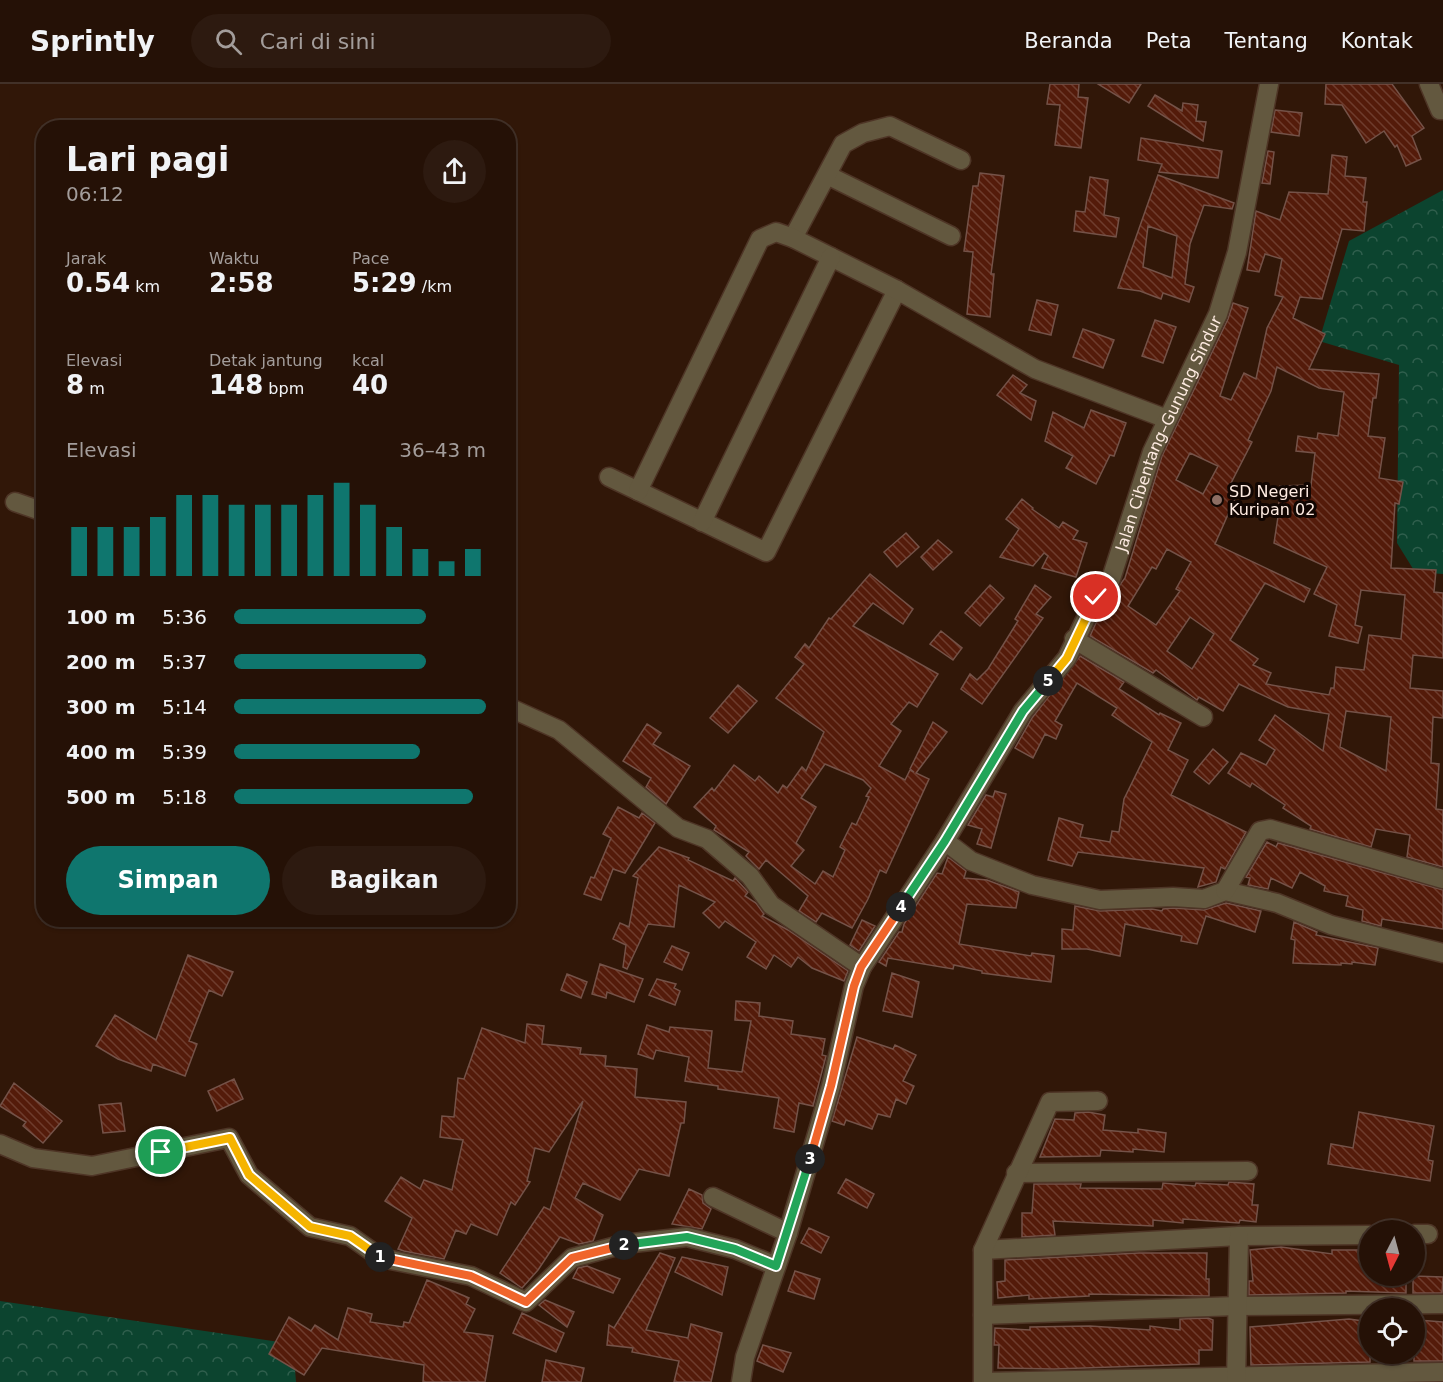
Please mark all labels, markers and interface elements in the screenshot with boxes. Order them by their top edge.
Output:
search box [191,14,611,68]
text: Sprintly [30,25,155,58]
icon: search [212,25,245,58]
text: Cari di sini [260,29,376,54]
text: Beranda [1024,29,1113,53]
text: Peta [1146,29,1192,53]
text: Tentang [1225,29,1308,53]
text: Kontak [1341,29,1413,53]
text: Lari pagi [66,140,229,179]
button: share [423,140,486,203]
text: 06:12 [66,182,124,206]
text: Jarak [66,249,106,268]
text: Waktu [209,249,259,268]
text: Pace [352,249,389,268]
text: 0.54 [66,268,130,298]
text: 2:58 [209,268,274,298]
text: 5:29 [352,268,417,298]
text: km [130,277,160,296]
text: /km [417,277,452,296]
street label: Jalan Cibentang–Gunung Sindur [1111,312,1226,555]
text: Elevasi [66,351,122,370]
text: Detak jantung [209,351,323,370]
text: kcal [352,351,384,370]
text: 8 [66,370,84,400]
text: 148 [209,370,263,400]
text: 40 [352,370,388,400]
text: m [84,379,105,398]
text: bpm [263,379,304,398]
text: Elevasi [66,438,137,462]
text: 36–43 m [399,438,486,462]
place label: SD Negeri Kuripan 02 [1229,482,1315,519]
marker: SD Negeri Kuripan 02 [1210,493,1224,507]
pin [1070,571,1121,622]
icon: check [1079,580,1112,613]
text: 100 m [66,605,136,629]
text: 5:36 [162,605,207,629]
text: 200 m [66,650,136,674]
text: 5:37 [162,650,207,674]
pin: 5 [1033,666,1063,696]
text: 5 [1042,671,1054,690]
text: 300 m [66,695,136,719]
text: 5:14 [162,695,207,719]
text: 400 m [66,740,136,764]
text: 5:39 [162,740,207,764]
text: 500 m [66,785,136,809]
text: 5:18 [162,785,207,809]
button: Simpan [66,846,270,915]
button: Bagikan [282,846,486,915]
pin: 4 [886,892,916,922]
text: 4 [895,897,907,916]
pin [135,1126,186,1177]
icon: arrive [144,1135,177,1168]
pin: 3 [795,1144,825,1174]
text: 3 [804,1149,816,1168]
north arrow [1359,1220,1425,1286]
map controls [1359,1220,1425,1364]
pin: 2 [609,1230,639,1260]
text: 2 [618,1235,630,1254]
pin: 1 [365,1242,395,1272]
text: 1 [374,1247,386,1266]
button: locate [1359,1298,1425,1364]

